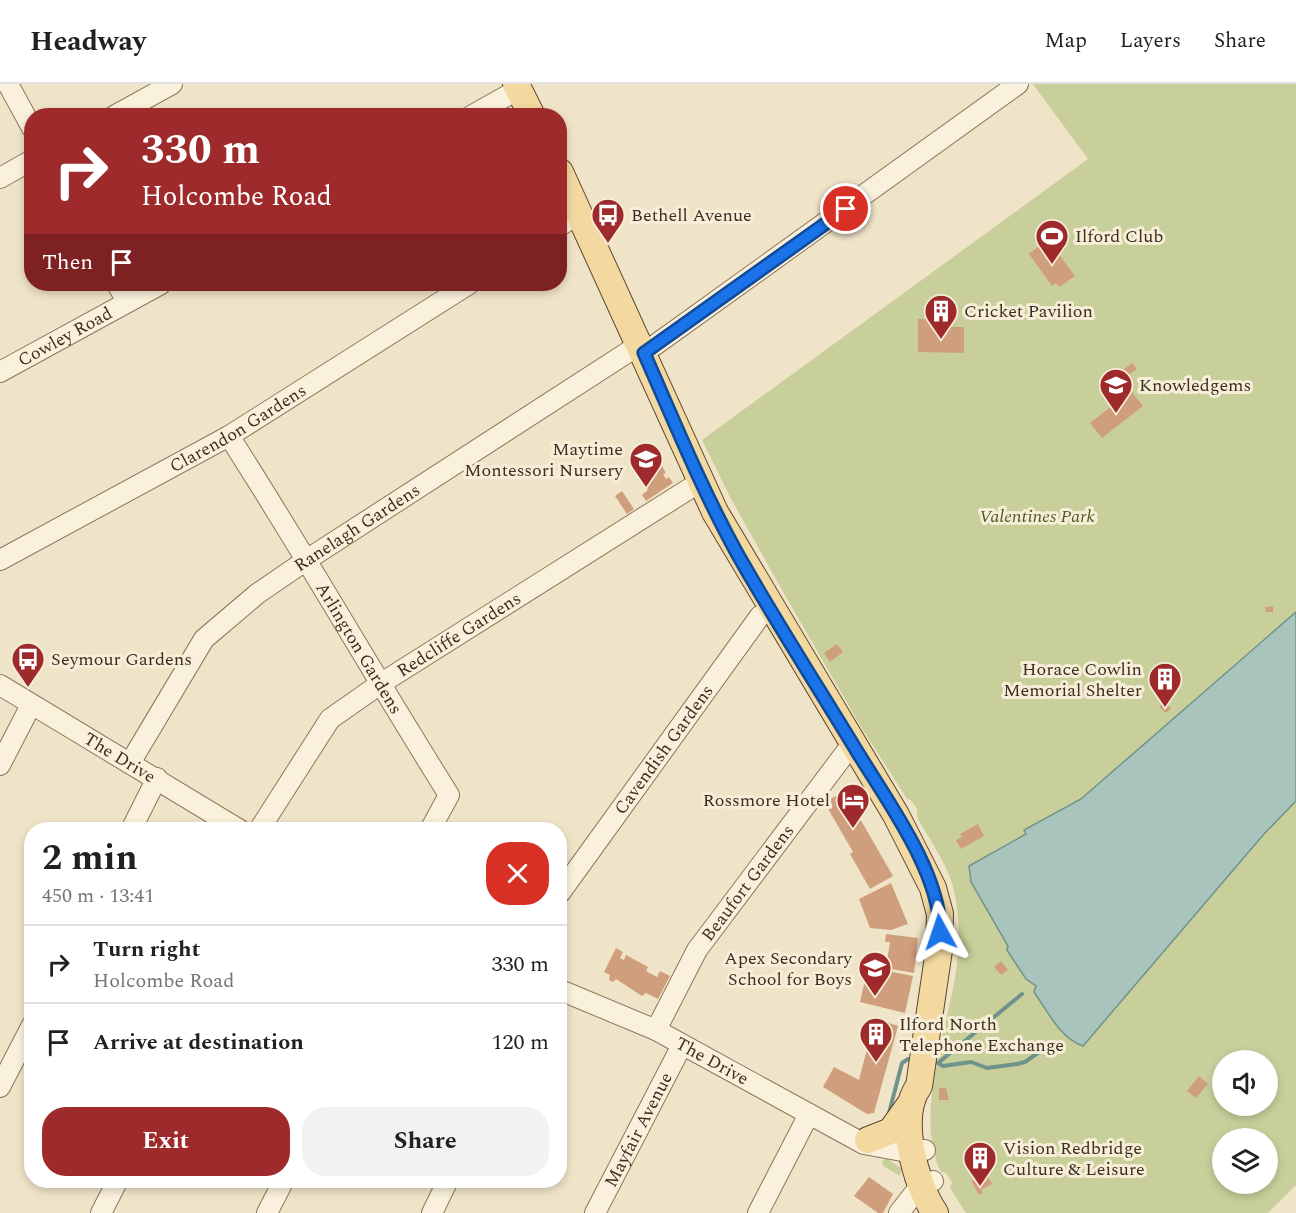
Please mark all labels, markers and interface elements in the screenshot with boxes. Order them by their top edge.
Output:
text: Headway [30,20,146,63]
text: Map [1045,25,1087,57]
text: Layers [1120,25,1181,57]
text: Share [1214,25,1266,57]
text: 330 m [141,119,260,182]
icon: right [42,132,120,210]
text: Holcombe Road [141,176,332,218]
pin [820,183,871,234]
icon: arrive [829,192,862,225]
bus stop icon: Bethell Avenue [590,197,626,244]
place label: Bethell Avenue [631,202,752,229]
sports icon: Ilford Club [1034,218,1070,265]
place label: Ilford Club [1075,223,1163,250]
text: Then [42,246,93,279]
icon: arrive [105,246,138,279]
building icon: Cricket Pavilion [923,293,959,340]
place label: Cricket Pavilion [964,298,1093,325]
street label: Cowley Road [13,300,117,374]
school or university icon: Knowledgems [1098,367,1134,414]
place label: Knowledgems [1139,372,1251,399]
street label: Clarendon Gardens [165,377,312,480]
place label: Maytime Montessori Nursery [464,436,624,484]
school or university icon: Maytime Montessori Nursery [628,441,664,488]
street label: Ranelagh Gardens [289,477,426,579]
park label: Valentines Park [979,503,1095,530]
street label: Arlington Gardens [309,577,409,720]
street label: Redcliffe Gardens [392,585,527,684]
bus stop icon: Seymour Gardens [10,641,46,688]
place label: Seymour Gardens [51,646,192,673]
place label: Horace Cowlin Memorial Shelter [1003,656,1142,704]
building icon: Horace Cowlin Memorial Shelter [1147,661,1183,708]
street label: Cavendish Gardens [608,679,720,821]
street label: The Drive [78,726,161,790]
hotel icon: Rossmore Hotel [835,782,871,829]
place label: Rossmore Hotel [703,787,830,814]
street label: Beaufort Gardens [695,819,801,947]
text: 2 min [42,831,138,886]
button: close [486,842,549,905]
text: 450 m · 13:41 [42,881,154,911]
position arrow [908,900,972,964]
text: Turn right [93,933,200,966]
place label: Apex Secondary School for Boys [724,945,853,993]
icon: right [42,948,75,981]
text: 330 m [492,948,549,981]
school or university icon: Apex Secondary School for Boys [857,950,893,997]
text: Holcombe Road [93,966,234,996]
place label: Ilford North Telephone Exchange [899,1011,1064,1059]
building icon: Ilford North Telephone Exchange [858,1016,894,1063]
icon: arrive [42,1026,75,1059]
text: Arrive at destination [93,1026,304,1059]
text: 120 m [492,1026,549,1059]
street label: The Drive [670,1030,753,1092]
map controls [1212,1050,1278,1194]
button: sound [1212,1050,1278,1116]
street label: Mayfair Avenue [598,1067,680,1192]
button: Exit [42,1107,290,1176]
button: Share [302,1107,549,1176]
button: layers [1212,1128,1278,1194]
place label: Vision Redbridge Culture & Leisure [1003,1135,1145,1183]
building icon: Vision Redbridge Culture & Leisure [962,1140,998,1187]

